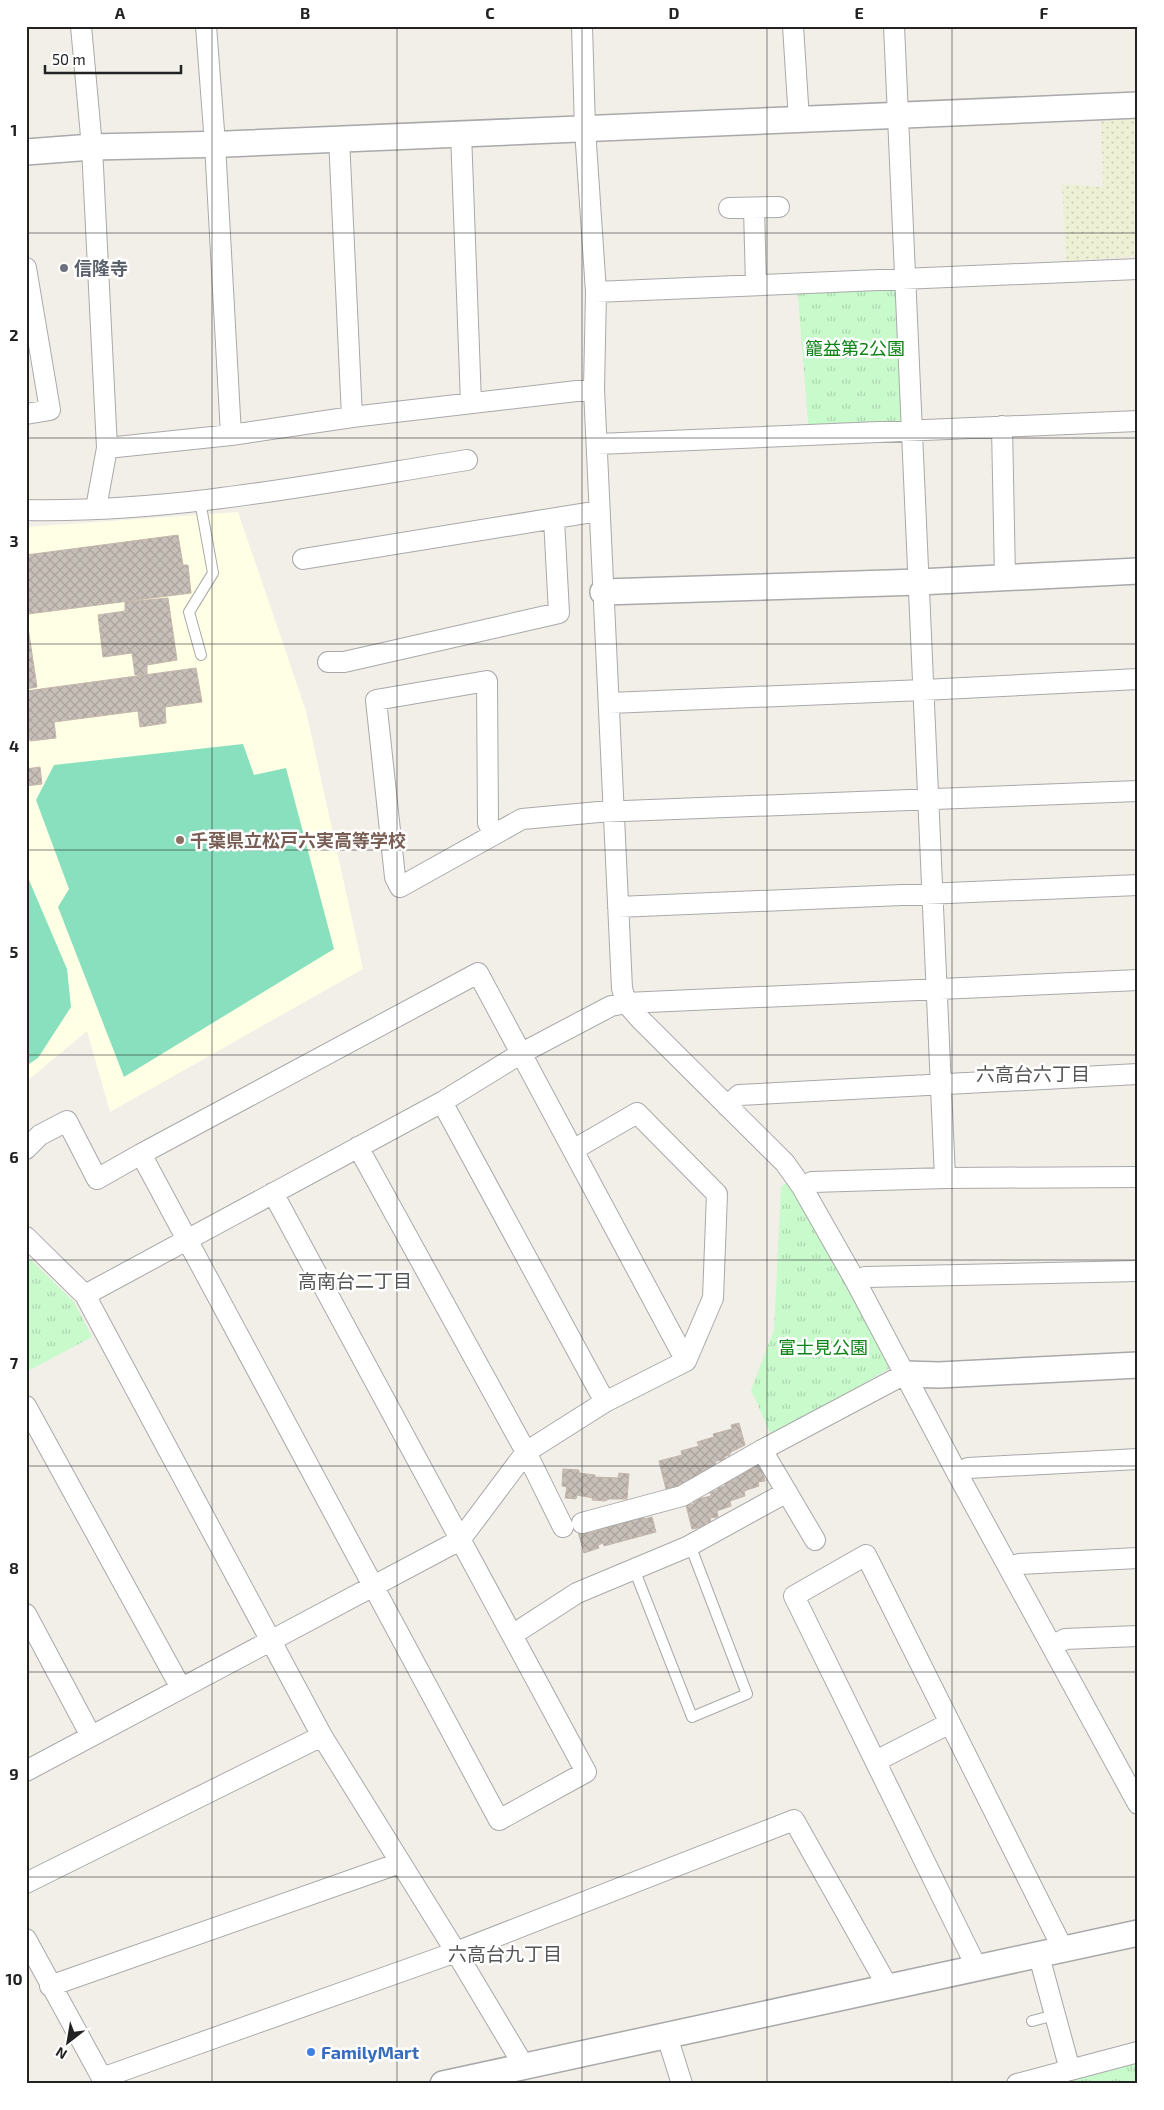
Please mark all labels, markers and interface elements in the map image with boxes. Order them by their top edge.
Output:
text: A [115,3,126,22]
text: B [300,3,310,22]
text: C [485,3,495,22]
text: D [669,3,680,22]
text: E [854,3,864,22]
text: F [1040,3,1049,22]
scale bar [45,42,181,74]
text: 50 m [52,50,86,68]
text: 1 [11,120,17,139]
place label: 信隆寺 [74,257,128,279]
marker: 信隆寺 [58,262,70,274]
text: 2 [9,325,19,344]
park label: 籠益第2公園 [805,337,905,359]
text: 3 [9,531,19,550]
text: 4 [9,736,19,755]
place label: 千葉県立松戸六実高等学校 [190,829,406,851]
marker: 千葉県立松戸六実高等学校 [174,834,186,846]
text: 5 [10,942,19,961]
district label: 六高台六丁目 [976,1062,1090,1085]
text: 6 [9,1147,19,1166]
district label: 高南台二丁目 [298,1269,412,1292]
park label: 富士見公園 [778,1336,868,1358]
text: 7 [10,1353,19,1372]
text: 8 [9,1558,19,1577]
text: 9 [9,1764,19,1783]
district label: 六高台九丁目 [448,1942,562,1965]
text: 10 [5,1969,23,1988]
north arrow [42,2018,92,2068]
place label: FamilyMart [321,2041,420,2063]
text: N [52,2044,70,2063]
marker: FamilyMart [305,2046,317,2058]

